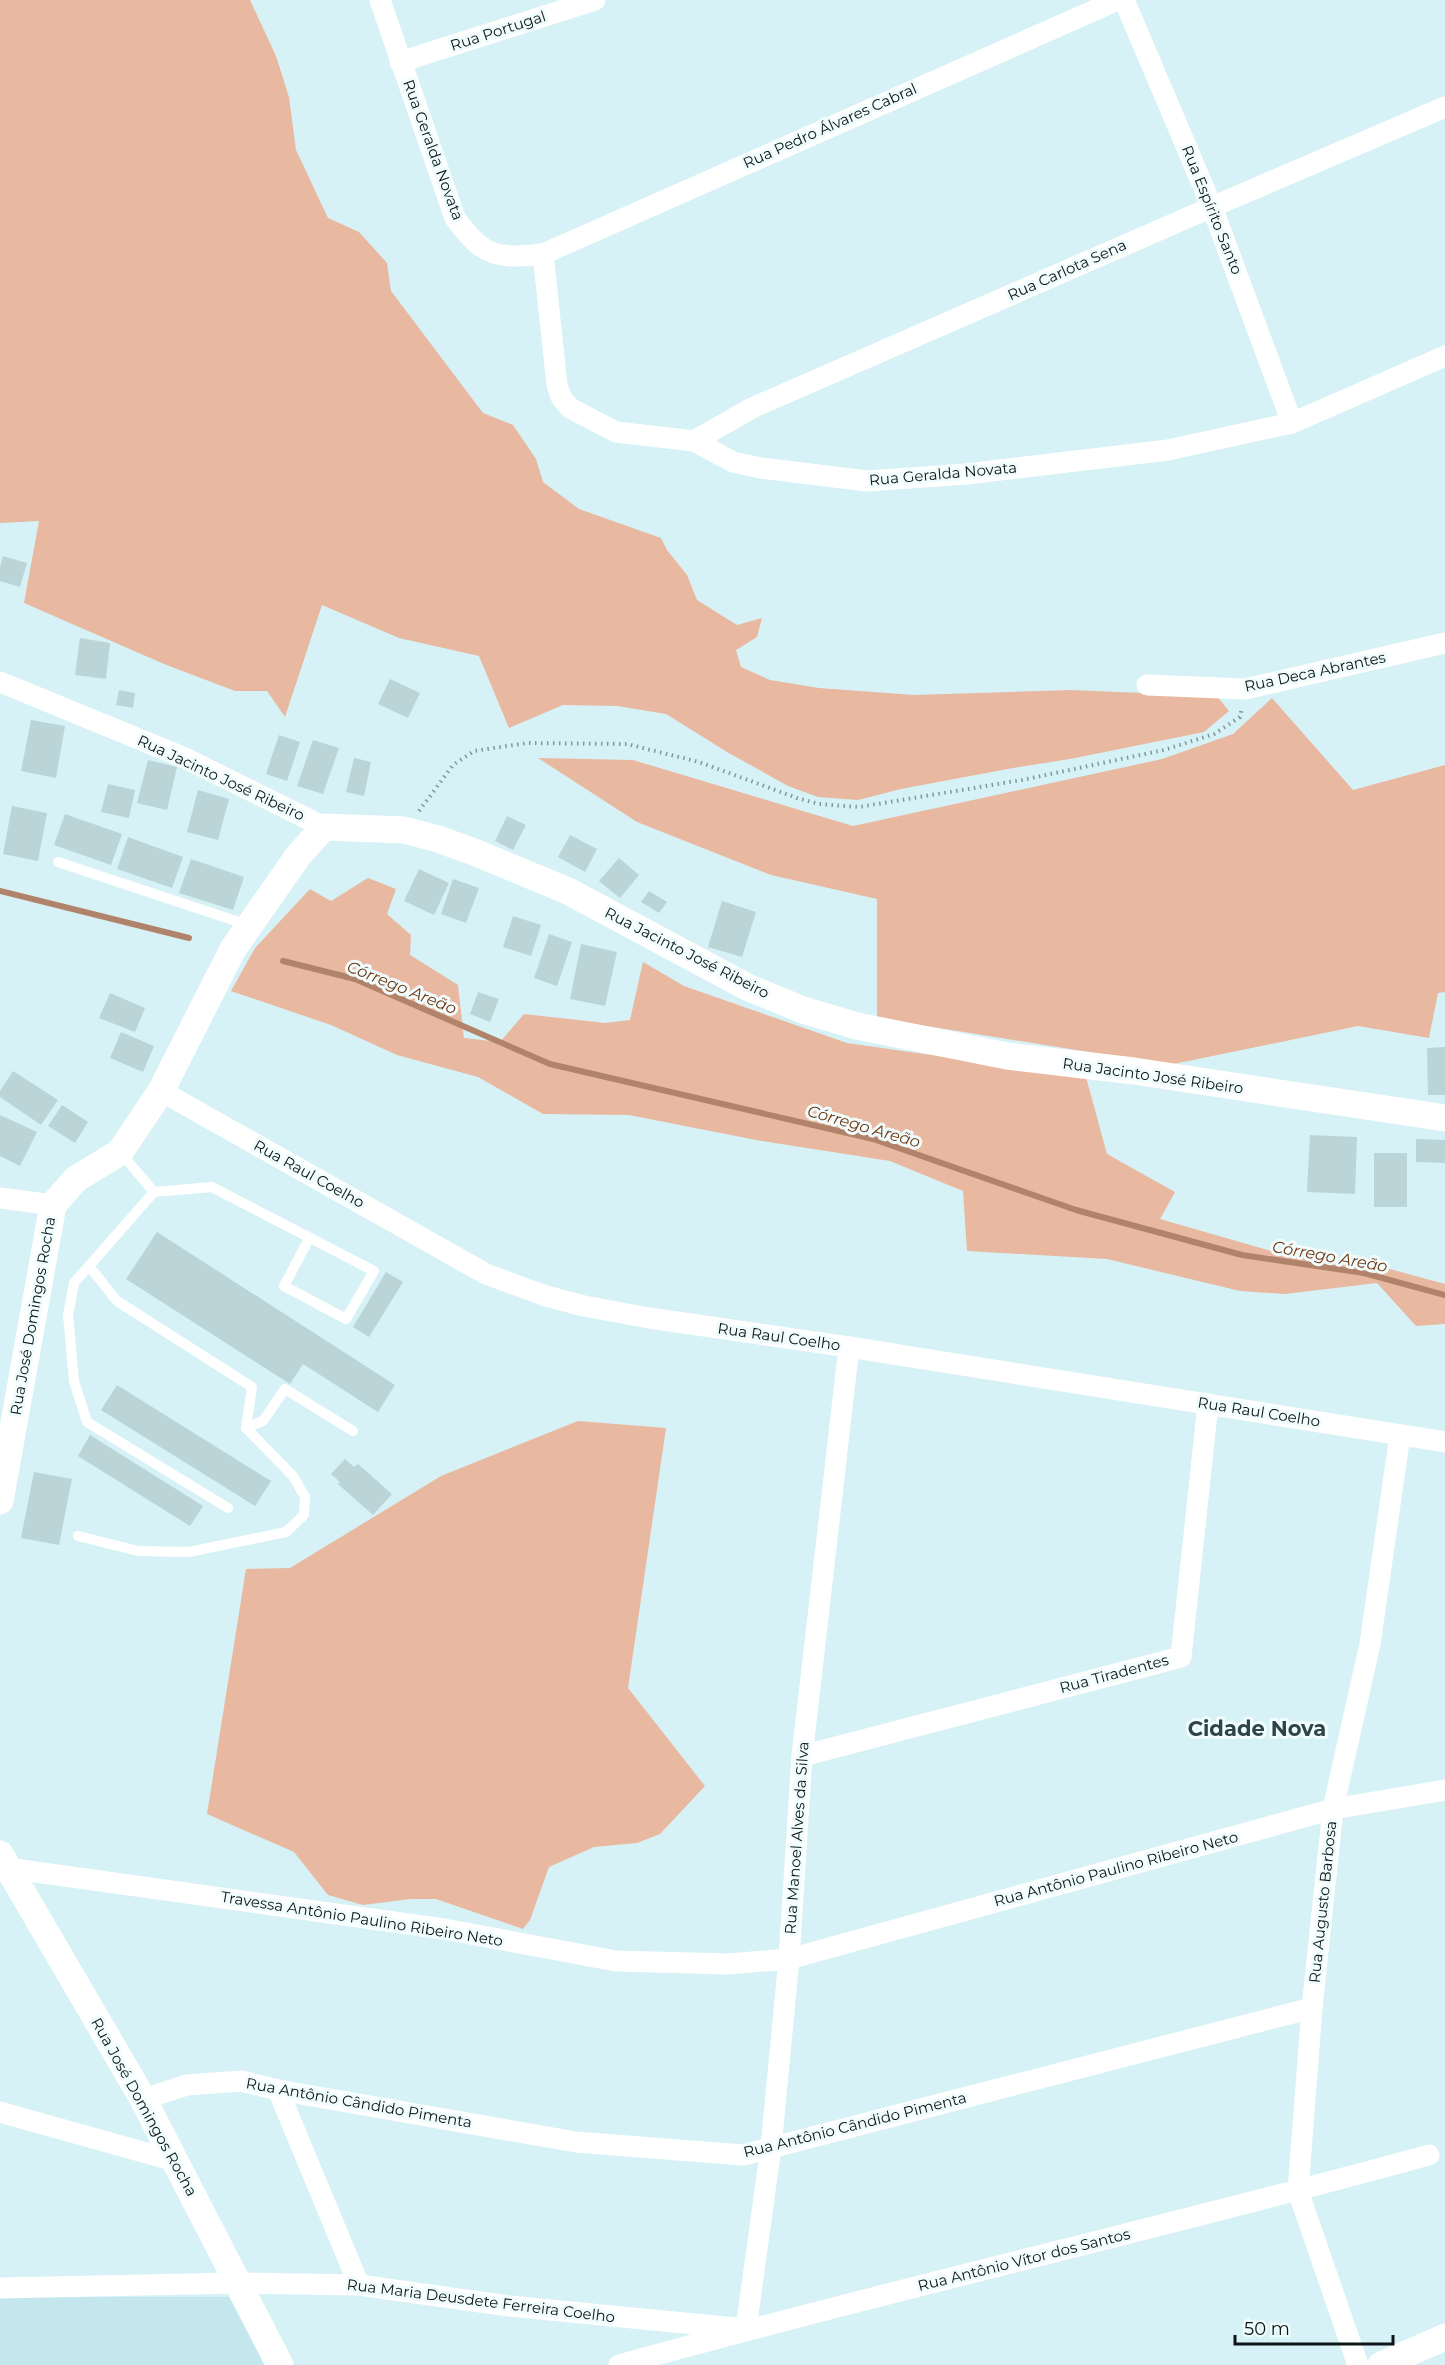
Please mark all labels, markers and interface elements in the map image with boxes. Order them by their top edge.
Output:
street label: Rua Portugal [448,6,548,55]
street label: Rua Geralda Novata [399,77,468,223]
street label: Rua Pedro Álvares Cabral [740,79,920,172]
street label: Rua Espírito Santo [1178,142,1247,277]
street label: Rua Carlota Sena [1004,235,1129,304]
street label: Rua Geralda Novata [868,458,1018,489]
street label: Rua Deca Abrantes [1243,647,1387,696]
street label: Rua Jacinto José Ribeiro [135,730,308,825]
street label: Rua Jacinto José Ribeiro [602,903,773,1002]
water label: Córrego Areão [344,957,460,1018]
street label: Rua Jacinto José Ribeiro [1061,1053,1245,1098]
water label: Córrego Areão [805,1101,923,1152]
street label: Rua Raul Coelho [251,1135,368,1212]
street label: Rua José Domingos Rocha [6,1215,59,1417]
water label: Córrego Areão [1271,1237,1389,1276]
street label: Rua Raul Coelho [716,1318,842,1355]
street label: Rua Raul Coelho [1196,1392,1322,1431]
street label: Rua Tiradentes [1057,1650,1171,1697]
district label: Cidade Nova [1188,1716,1326,1741]
street label: Rua Manoel Alves da Silva [780,1741,813,1935]
street label: Rua Augusto Barbosa [1305,1820,1340,1984]
street label: Rua Antônio Paulino Ribeiro Neto [992,1827,1240,1910]
street label: Travessa Antônio Paulino Ribeiro Neto [220,1887,504,1950]
street label: Rua José Domingos Rocha [87,2014,202,2199]
street label: Rua Antônio Cândido Pimenta [245,2073,474,2132]
street label: Rua Antônio Cândido Pimenta [741,2088,968,2161]
street label: Rua Antônio Vítor dos Santos [916,2224,1132,2295]
street label: Rua Maria Deusdete Ferreira Coelho [346,2275,616,2326]
scale bar [1235,2308,1392,2346]
text: 50 m [1244,2318,1290,2340]

